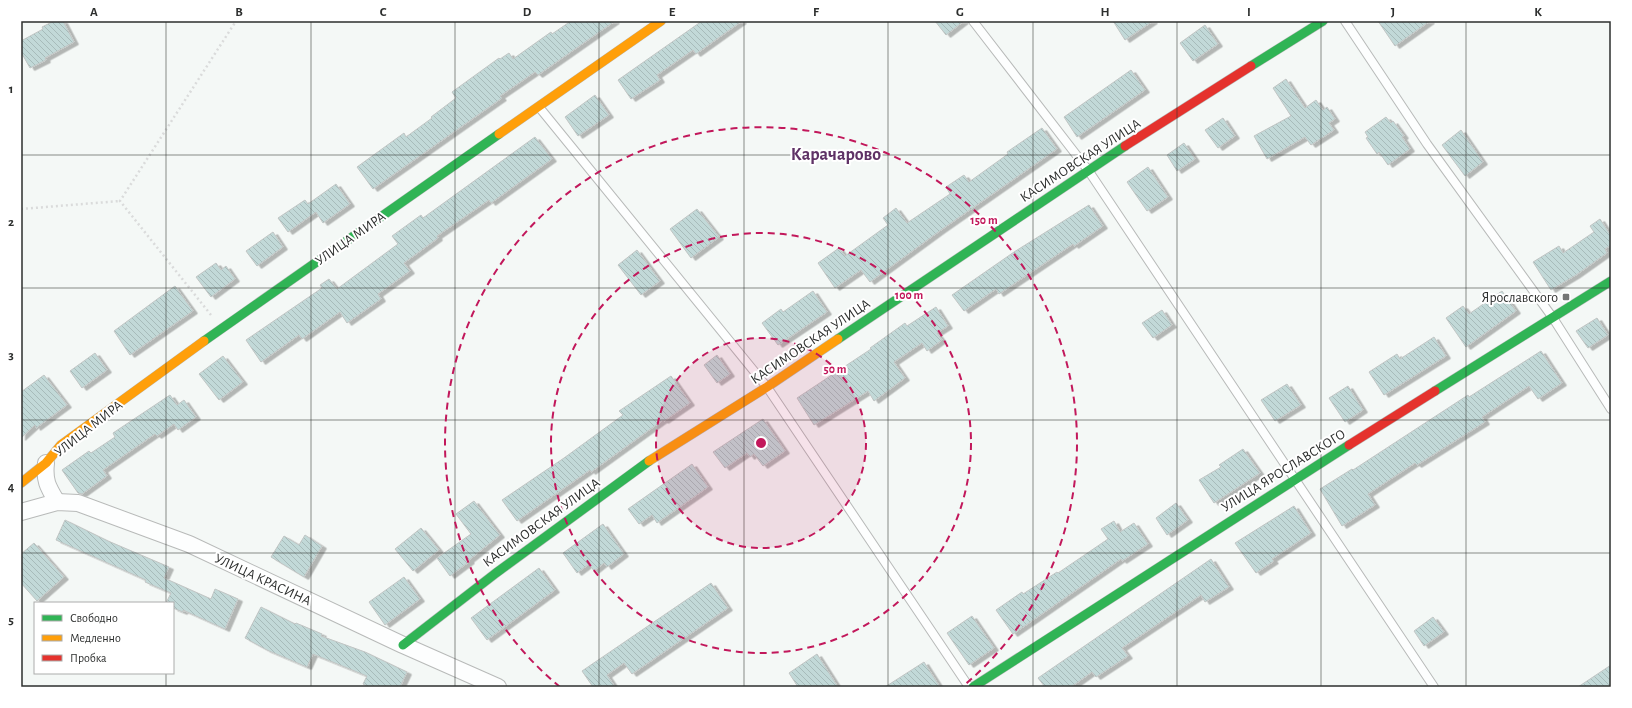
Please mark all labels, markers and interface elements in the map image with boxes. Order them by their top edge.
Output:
text: A [90,6,98,19]
text: B [235,6,243,19]
text: C [380,6,387,19]
text: D [523,6,532,19]
text: E [669,6,676,19]
text: F [813,6,820,19]
text: G [956,6,964,19]
text: H [1100,6,1110,19]
text: I [1247,6,1251,19]
text: J [1391,6,1395,19]
text: K [1534,6,1542,19]
text: 1 [9,83,13,96]
street label: КАСИМОВСКАЯ УЛИЦА [1018,117,1143,205]
district label: Карачарово [791,146,881,164]
street label: УЛИЦА МИРА [313,209,388,268]
text: 150 m [970,214,998,226]
text: 2 [8,216,14,229]
text: 100 m [895,289,923,301]
place label: Ярославского [1481,291,1558,305]
marker: Ярославского [1561,292,1571,302]
street label: КАСИМОВСКАЯ УЛИЦА [748,297,873,387]
text: 3 [8,349,14,362]
text: 50 m [824,363,847,375]
street label: УЛИЦА МИРА [52,398,125,460]
street label: УЛИЦА ЯРОСЛАВСКОГО [1219,427,1348,515]
centre of rings [754,436,768,450]
street label: КАСИМОВСКАЯ УЛИЦА [481,476,603,570]
text: 4 [8,481,15,494]
street label: УЛИЦА КРАСИНА [212,551,313,608]
legend [34,602,174,674]
text: Свободно [70,612,118,624]
text: 5 [8,614,14,627]
text: Медленно [70,632,121,644]
text: Пробка [70,652,107,664]

